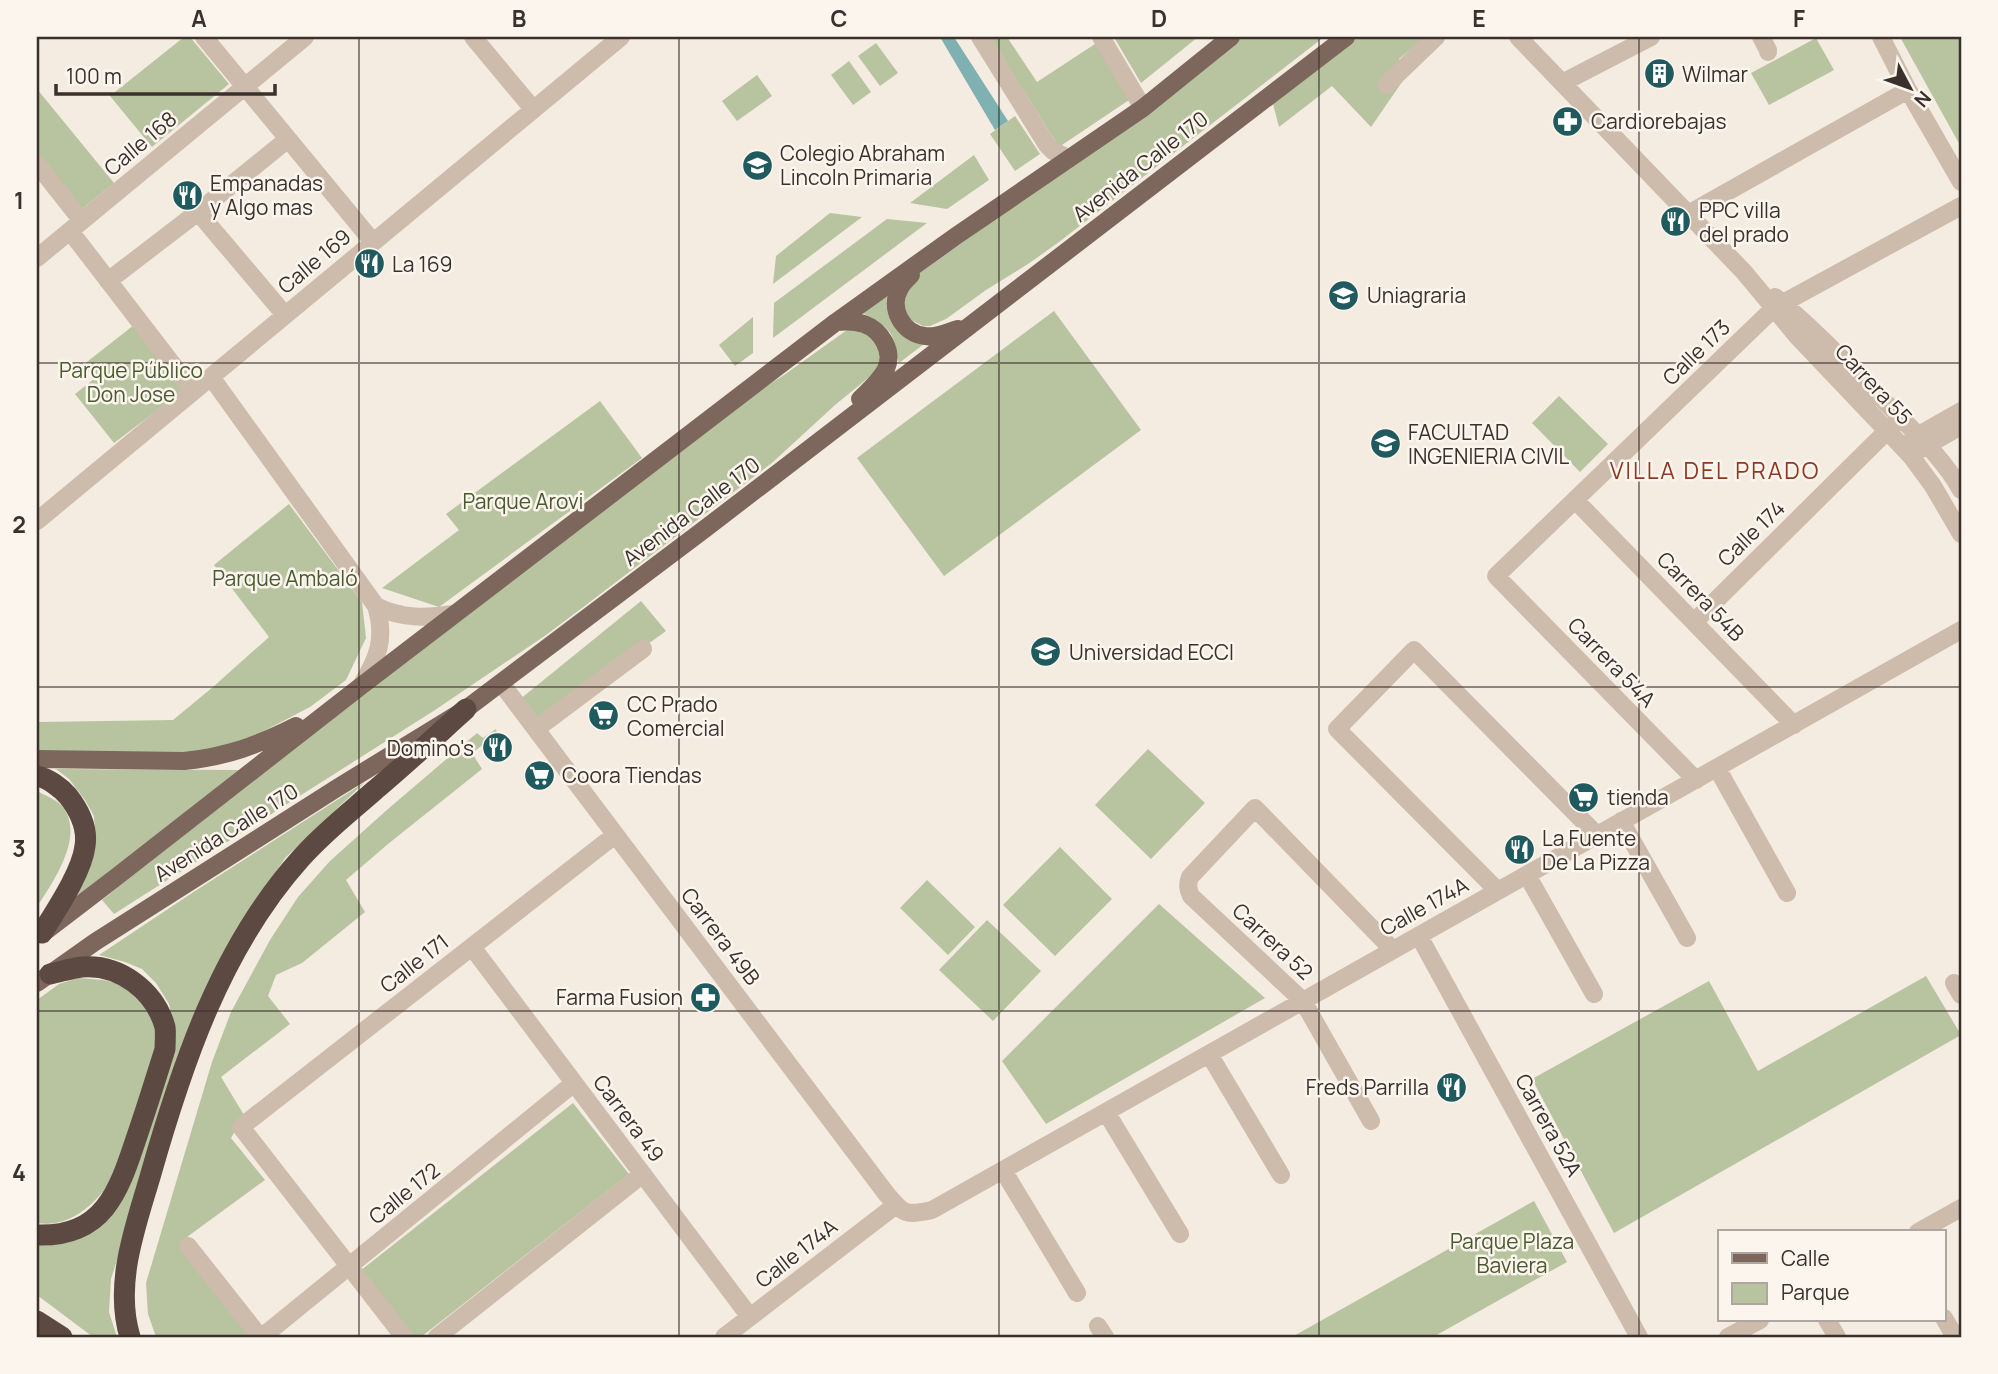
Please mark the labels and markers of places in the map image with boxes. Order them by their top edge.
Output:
building icon: Wilmar [1642,57,1676,91]
place label: Wilmar [1682,60,1749,88]
pharmacy icon: Cardiorebajas [1551,104,1585,138]
place label: Cardiorebajas [1591,107,1727,135]
place label: Colegio Abraham Lincoln Primaria [780,139,945,191]
school or university icon: Colegio Abraham Lincoln Primaria [740,148,774,182]
place label: Empanadas y Algo mas [210,169,323,221]
restaurant icon: Empanadas y Algo mas [170,178,204,212]
place label: PPC villa del prado [1699,196,1789,248]
restaurant icon: PPC villa del prado [1659,205,1693,239]
restaurant icon: La 169 [352,247,386,281]
place label: La 169 [392,250,453,278]
school or university icon: Uniagraria [1327,278,1361,312]
place label: Uniagraria [1367,281,1466,309]
place label: FACULTAD INGENIERIA CIVIL [1408,418,1569,470]
school or university icon: FACULTAD INGENIERIA CIVIL [1368,427,1402,461]
school or university icon: Universidad ECCI [1029,635,1063,669]
place label: Universidad ECCI [1069,638,1234,666]
place label: CC Prado Comercial [627,690,725,742]
supermarket icon: CC Prado Comercial [587,699,621,733]
restaurant icon: Domino's [480,731,514,765]
place label: Domino's [387,734,474,762]
supermarket icon: Coora Tiendas [522,758,556,792]
place label: Coora Tiendas [562,761,702,789]
supermarket icon: tienda [1567,780,1601,814]
place label: tienda [1607,783,1669,811]
place label: La Fuente De La Pizza [1542,824,1650,876]
restaurant icon: La Fuente De La Pizza [1502,833,1536,867]
pharmacy icon: Farma Fusion [689,980,723,1014]
place label: Farma Fusion [556,983,683,1011]
restaurant icon: Freds Parrilla [1435,1070,1469,1104]
place label: Freds Parrilla [1306,1073,1429,1101]

